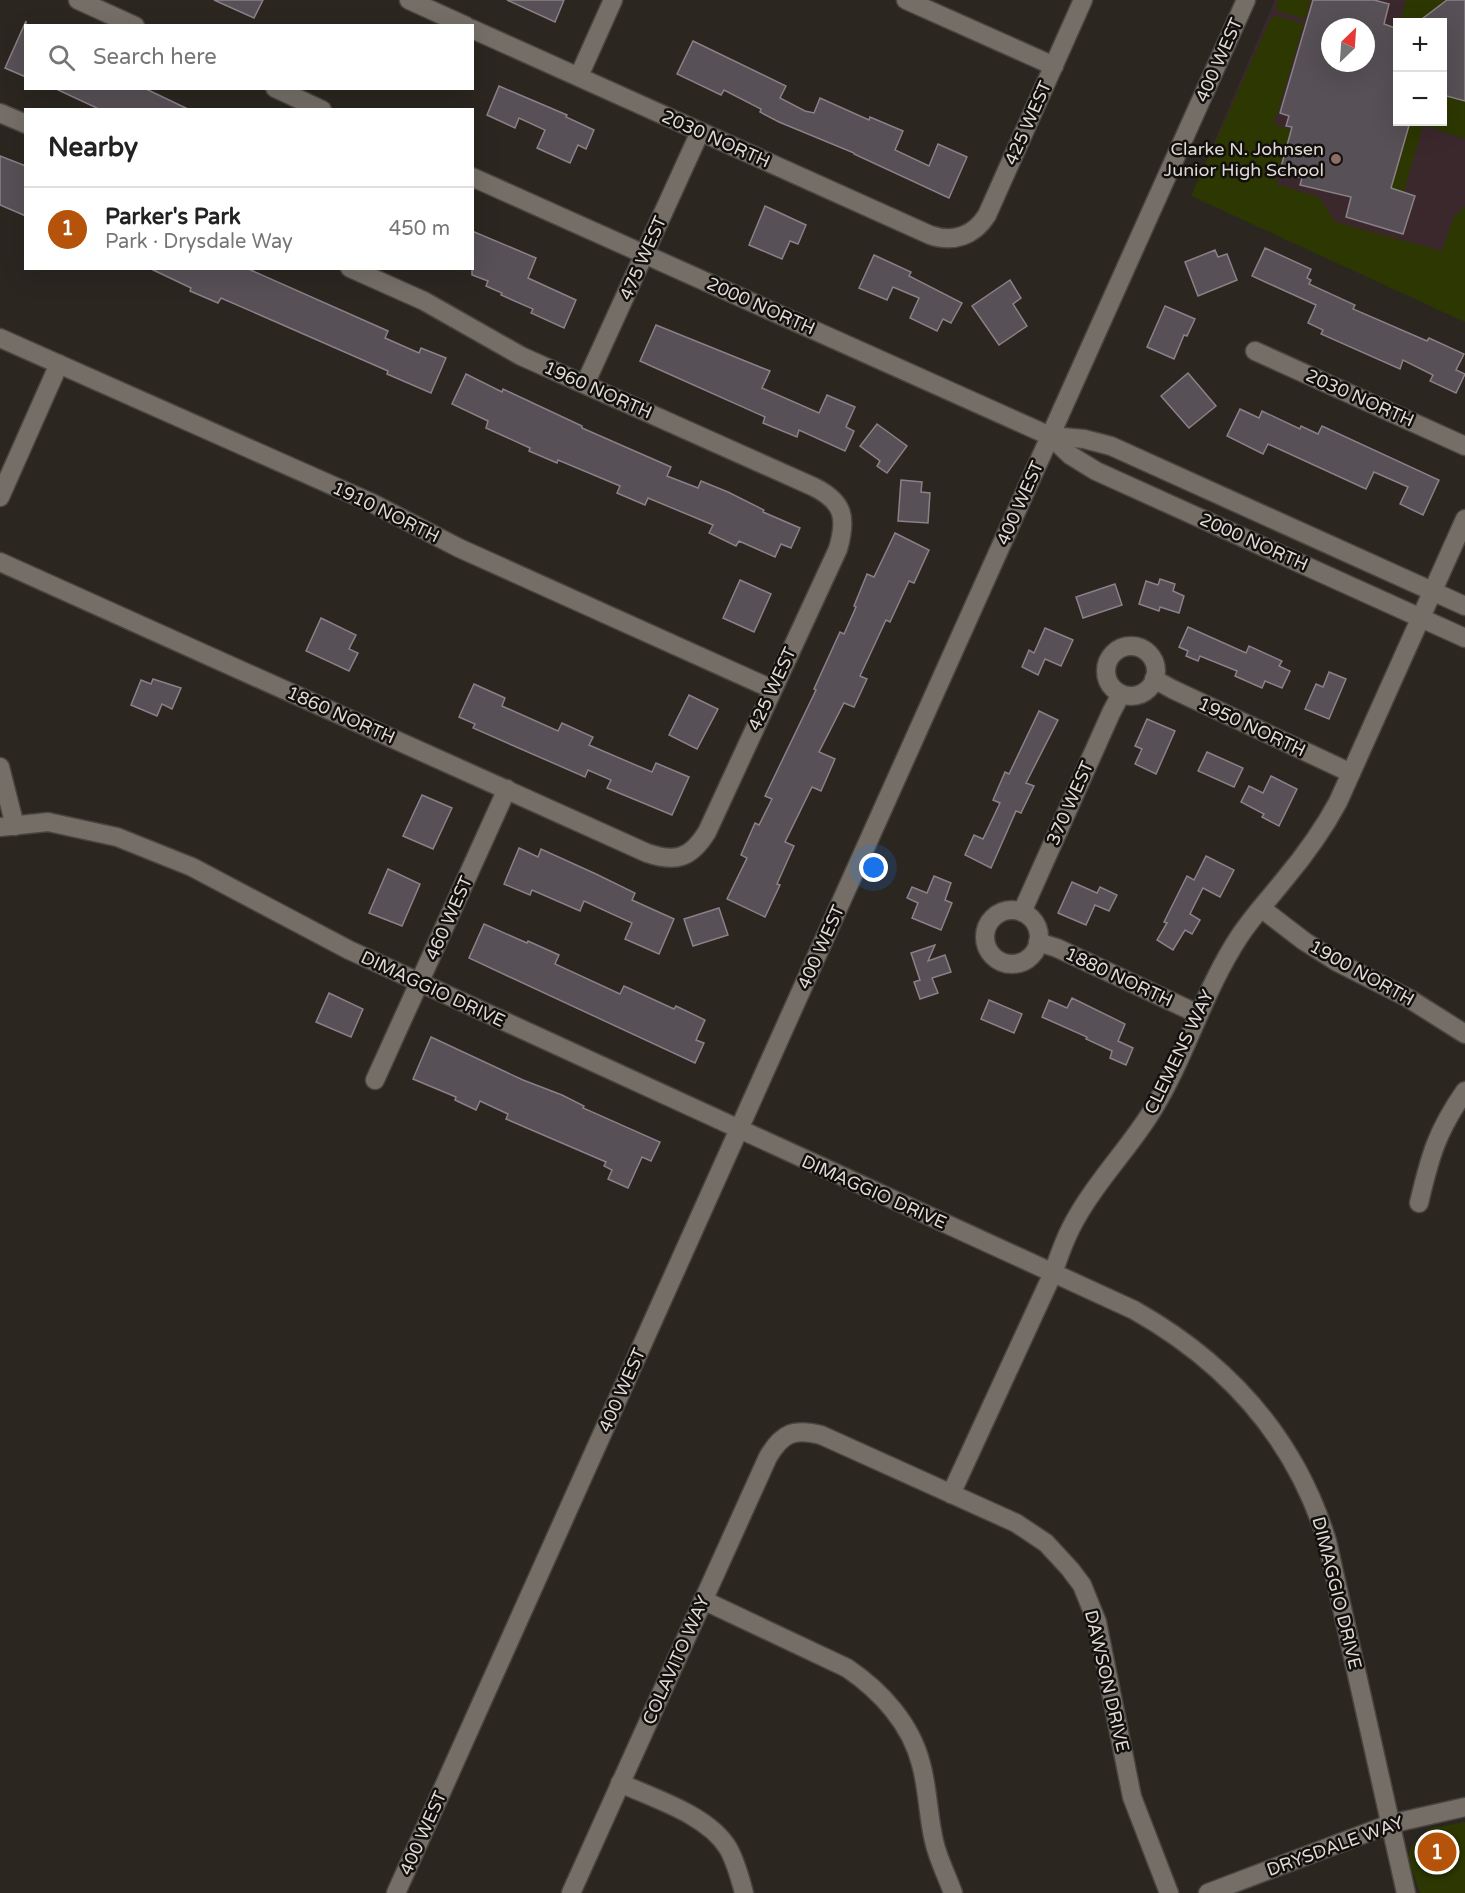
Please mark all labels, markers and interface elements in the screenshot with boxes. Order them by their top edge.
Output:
street label: 400 WEST [1191,15,1247,105]
north arrow [1321,18,1375,72]
map controls [1393,18,1447,126]
button: + [1393,18,1447,72]
search box [24,24,474,90]
icon: search [45,41,78,74]
text: Search here [93,44,217,70]
button: − [1393,72,1447,126]
street label: 425 WEST [1000,78,1056,168]
street label: 2030 NORTH [658,105,774,173]
text: Nearby [48,132,138,163]
place label: Clarke N. Johnsen Junior High School [1164,138,1324,181]
marker: Clarke N. Johnsen Junior High School [1329,152,1343,166]
text: Parker's Park [105,204,241,230]
street label: 475 WEST [615,213,671,303]
text: 1 [61,217,74,241]
text: 450 m [389,217,450,241]
text: Park · Drysdale Way [105,230,293,254]
street label: 2000 NORTH [703,272,819,340]
street label: 1960 NORTH [540,356,656,424]
street label: 2030 NORTH [1302,364,1418,432]
street label: 400 WEST [992,458,1048,548]
street label: 1910 NORTH [329,477,443,547]
street label: 2000 NORTH [1196,508,1312,576]
street label: 425 WEST [743,644,801,734]
street label: 1860 NORTH [283,681,399,749]
street label: 1950 NORTH [1195,692,1309,762]
street label: 370 WEST [1042,758,1098,848]
your location [859,853,888,882]
street label: 460 WEST [421,873,477,963]
street label: 400 WEST [793,902,849,992]
street label: 1900 NORTH [1306,935,1418,1011]
street label: 1880 NORTH [1062,942,1176,1012]
street label: DIMAGGIO DRIVE [358,946,508,1032]
street label: CLEMENS WAY [1139,986,1219,1118]
street label: DIMAGGIO DRIVE [798,1150,950,1234]
street label: 400 WEST [594,1345,650,1435]
street label: DIMAGGIO DRIVE [1307,1514,1367,1672]
street label: COLAVITO WAY [638,1592,715,1728]
street label: DAWSON DRIVE [1080,1608,1134,1754]
street label: 400 WEST [395,1788,451,1878]
street label: DRYSDALE WAY [1264,1811,1407,1881]
pin: 1 [1418,1830,1456,1874]

